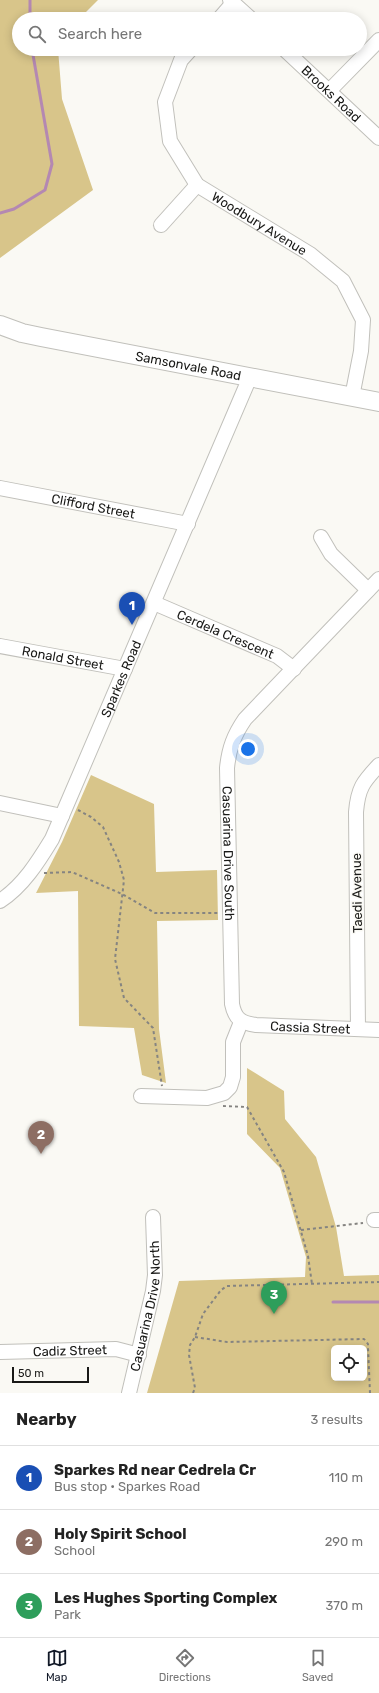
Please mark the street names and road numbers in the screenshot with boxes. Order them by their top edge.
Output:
street label: Brooks Road [299,62,364,125]
street label: Woodbury Avenue [209,188,310,258]
street label: Samsonvale Road [134,348,243,383]
street label: Clifford Street [50,491,136,521]
street label: Cerdela Crescent [175,606,276,661]
street label: Sparkes Road [98,638,144,719]
street label: Ronald Street [21,643,105,672]
street label: Casuarina Drive South [220,786,238,921]
street label: Taedi Avenue [349,853,365,933]
street label: Cassia Street [270,1018,351,1036]
street label: Casuarina Drive North [127,1240,162,1373]
street label: Cadiz Street [33,1342,107,1359]

